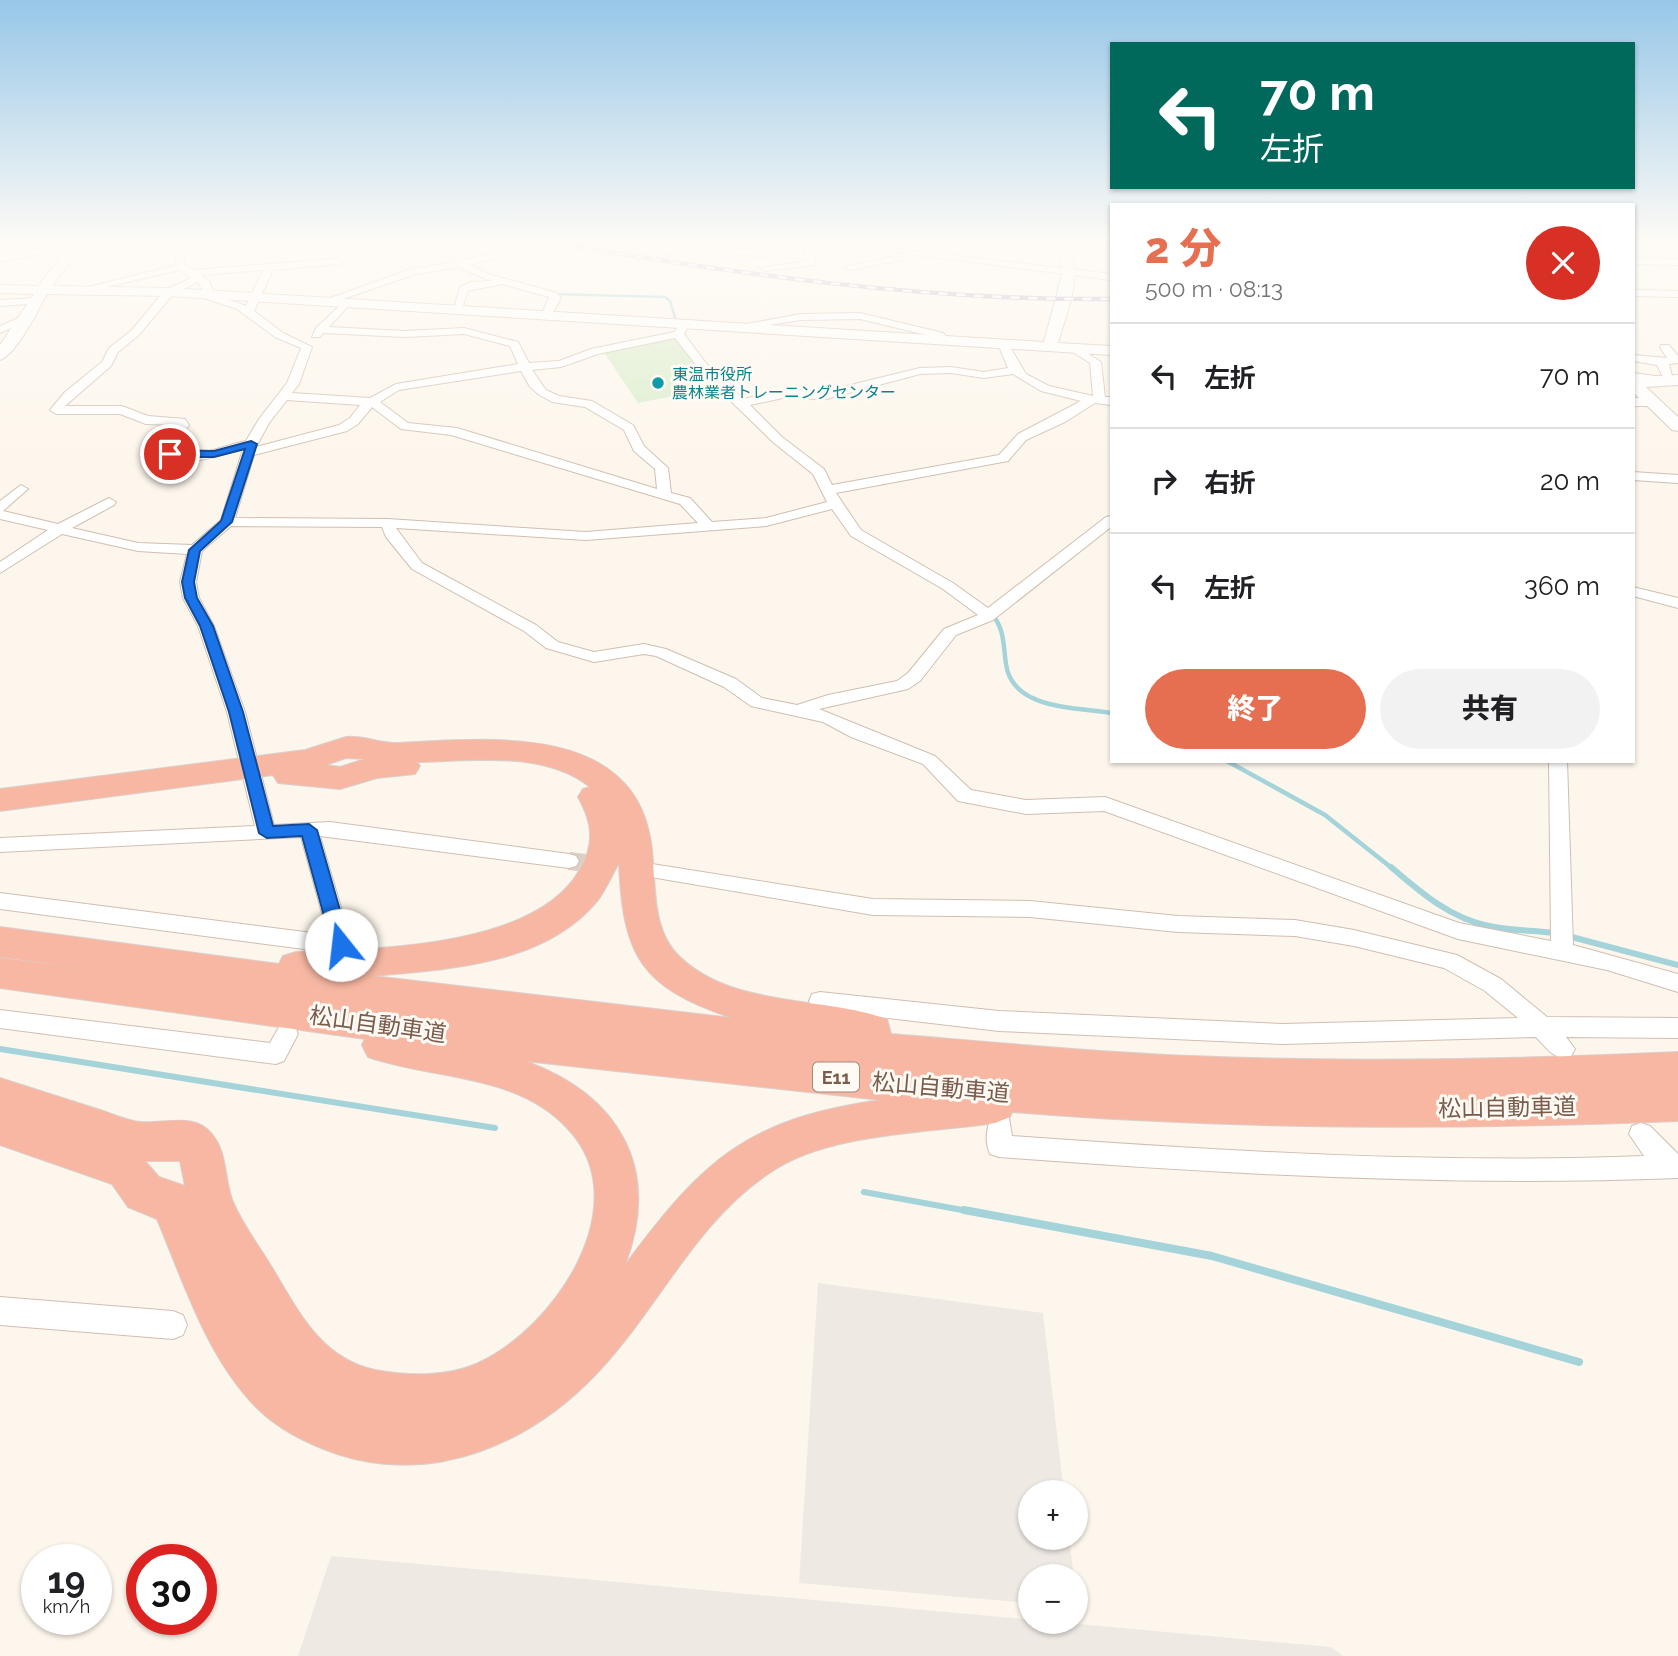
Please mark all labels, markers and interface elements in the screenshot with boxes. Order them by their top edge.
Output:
text: 70 m [1260,64,1375,121]
icon: left [1145,70,1236,161]
text: 左折 [1260,130,1324,167]
text: 2 分 [1145,224,1221,273]
button: close [1526,226,1600,300]
text: 500 m · 08:13 [1145,275,1283,302]
icon: left [1145,357,1183,395]
text: 70 m [1540,361,1600,391]
text: 左折 [1204,363,1256,393]
place label: 東温市役所 農林業者トレーニングセンター [672,365,896,402]
marker: 東温市役所 農林業者トレーニングセンター [650,375,666,391]
pin [140,424,200,484]
icon: arrive [151,435,189,473]
icon: right [1145,462,1183,500]
text: 20 m [1540,466,1600,496]
text: 右折 [1204,468,1256,498]
icon: left [1145,567,1183,605]
text: 360 m [1524,571,1600,601]
text: 左折 [1204,573,1256,603]
button: 終了 [1145,669,1366,749]
button: 共有 [1380,669,1600,749]
position arrow [304,908,378,982]
street label: 松山自動車道 [308,1001,448,1047]
road number: E11 [813,1062,859,1092]
street label: 松山自動車道 [871,1068,1011,1106]
street label: 松山自動車道 [1438,1092,1576,1122]
map controls [1018,1480,1088,1634]
button: + [1018,1480,1088,1550]
speed limit sign: 30 [126,1544,217,1635]
text: 19 [48,1560,85,1601]
button: − [1018,1564,1088,1634]
text: km/h [43,1596,90,1617]

